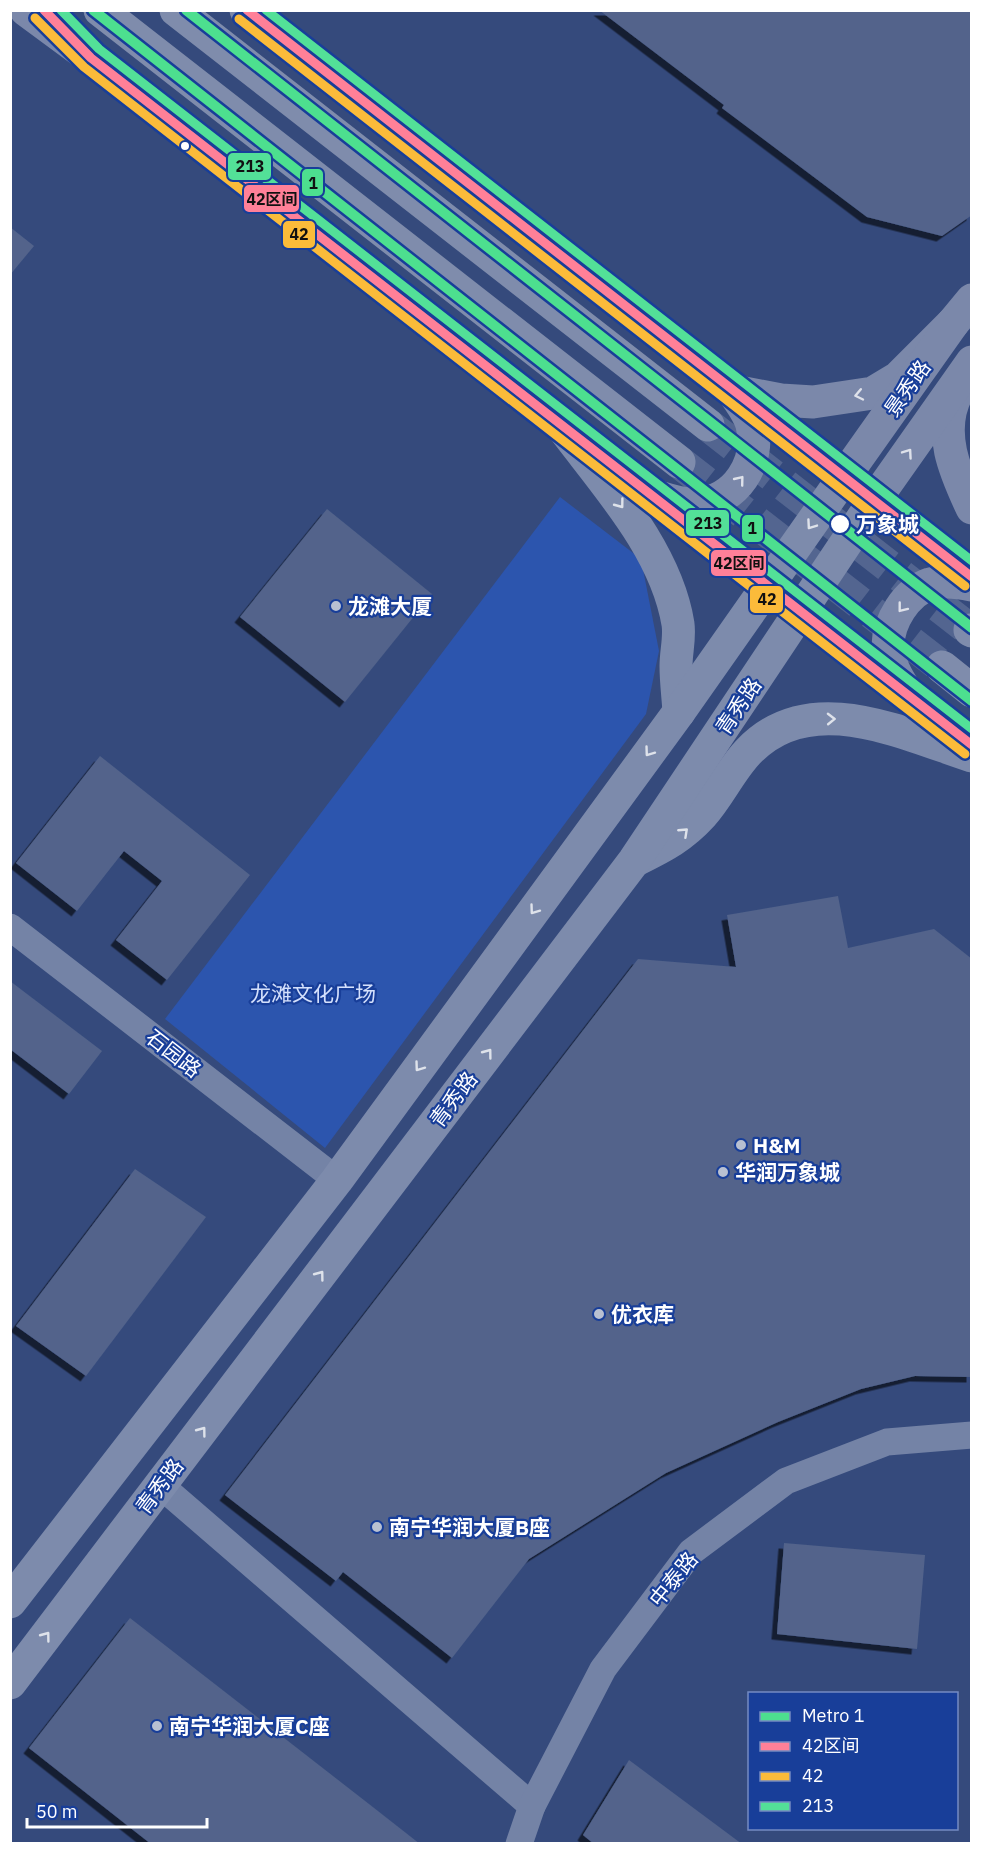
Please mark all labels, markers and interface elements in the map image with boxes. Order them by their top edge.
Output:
unlabelled marker [179,140,191,152]
line badge: 213 [227,152,272,181]
text: 213 [236,156,264,176]
line badge: 1 [301,168,324,197]
text: 1 [308,173,318,193]
line badge: 42区间 [243,184,300,213]
text: 42区间 [246,189,298,209]
line badge: 42 [282,220,316,249]
text: 42 [289,224,309,244]
street label: 景秀路 [877,354,937,422]
one-way arrow [854,388,864,401]
one-way arrow [901,449,912,460]
one-way arrow [733,476,744,487]
one-way arrow [613,498,624,509]
line badge: 213 [685,509,730,537]
place label: 万象城 [856,510,919,538]
text: 213 [694,513,722,533]
marker: 万象城 [829,513,851,535]
line badge: 1 [741,514,764,543]
text: 1 [747,518,757,538]
one-way arrow [807,519,818,530]
line badge: 42区间 [710,549,767,577]
text: 42区间 [713,553,765,573]
line badge: 42 [749,585,784,614]
text: 42 [757,589,777,609]
place label: 龙滩大厦 [348,592,432,620]
marker: 龙滩大厦 [329,599,343,613]
one-way arrow [898,601,909,612]
street label: 青秀路 [709,672,767,740]
one-way arrow [826,713,835,725]
one-way arrow [645,746,656,757]
one-way arrow [677,828,688,839]
one-way arrow [530,903,541,914]
park label: 龙滩文化广场 [250,979,376,1007]
street label: 石园路 [141,1023,207,1083]
one-way arrow [481,1049,492,1060]
one-way arrow [415,1061,426,1072]
street label: 青秀路 [423,1065,483,1133]
place label: H&M [753,1131,801,1159]
marker: H&M [734,1138,748,1152]
place label: 华润万象城 [735,1158,840,1186]
marker: 华润万象城 [716,1165,730,1179]
one-way arrow [312,1271,323,1282]
place label: 优衣库 [611,1300,674,1328]
marker: 优衣库 [592,1307,606,1321]
one-way arrow [194,1426,205,1437]
street label: 青秀路 [129,1452,189,1520]
place label: 南宁华润大厦B座 [389,1513,550,1541]
marker: 南宁华润大厦B座 [370,1520,384,1534]
street label: 中泰路 [642,1546,704,1612]
one-way arrow [39,1632,50,1643]
legend [748,1692,958,1830]
text: Metro 1 [802,1704,864,1727]
place label: 南宁华润大厦C座 [169,1712,330,1740]
marker: 南宁华润大厦C座 [150,1719,164,1733]
text: 42区间 [802,1734,860,1757]
text: 42 [802,1764,824,1787]
scale bar [27,1791,207,1829]
text: 213 [802,1794,834,1817]
text: 50 m [36,1800,78,1823]

